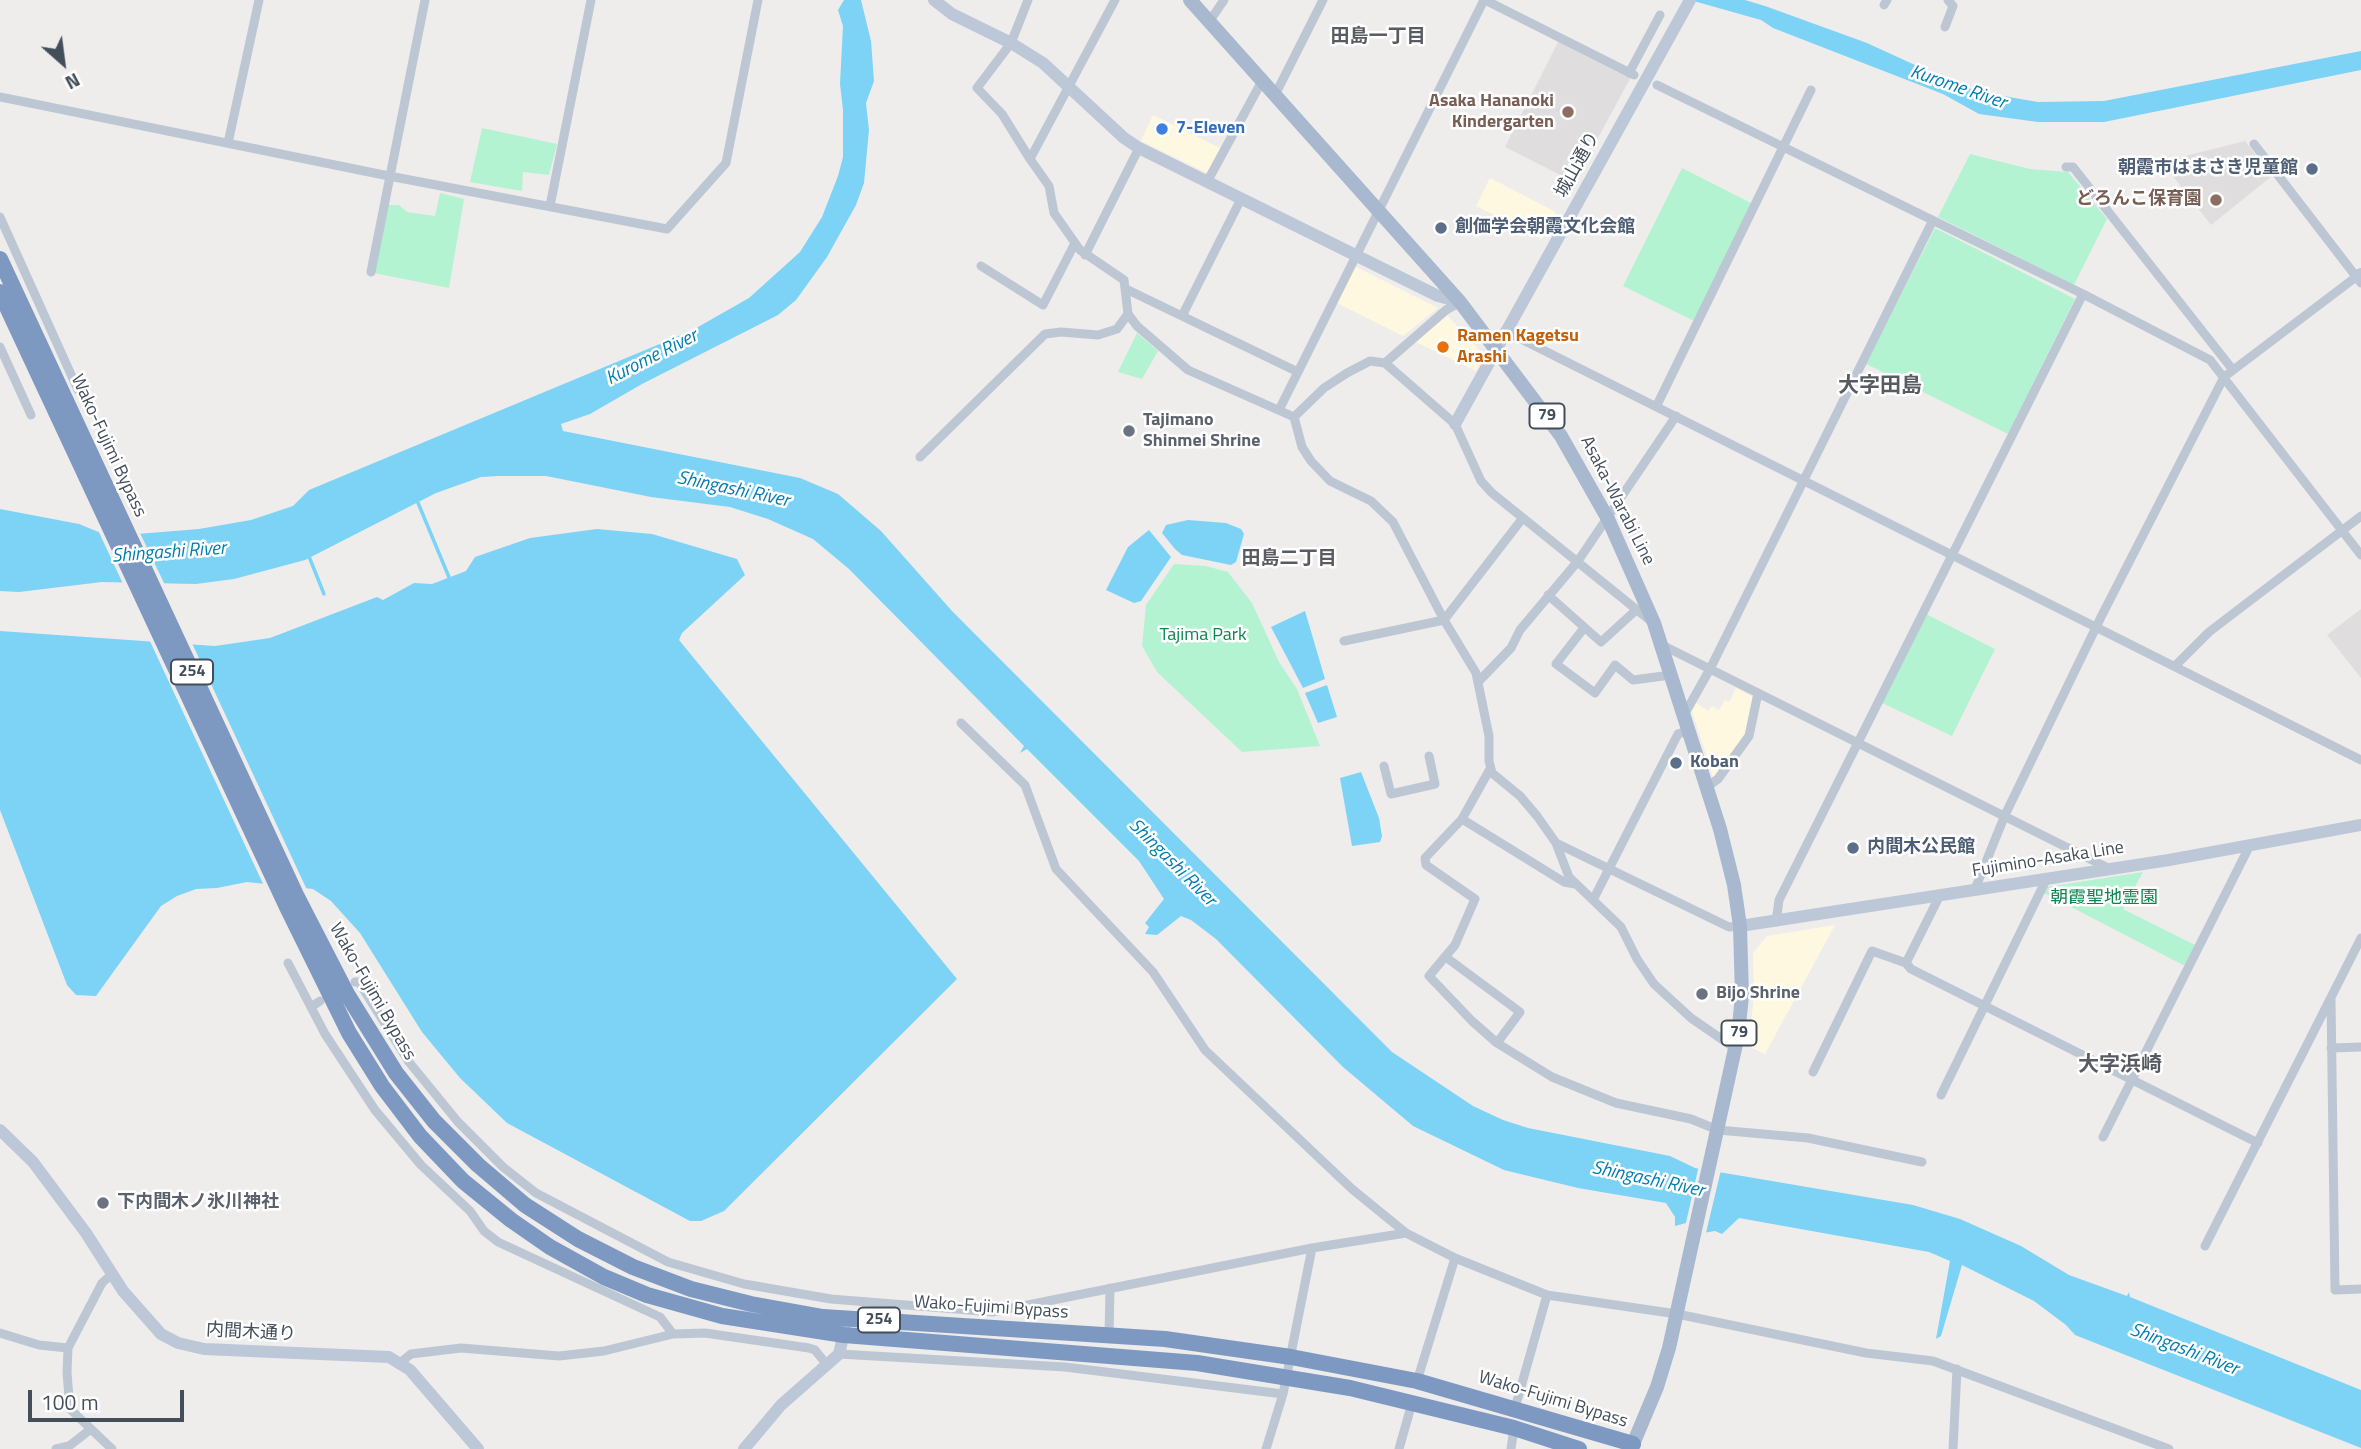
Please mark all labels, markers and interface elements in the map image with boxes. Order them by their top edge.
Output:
district label: 田島一丁目 [1331,26,1425,48]
north arrow [28,28,98,98]
water label: Kurome River [1907,61,2009,115]
text: N [60,66,86,98]
place label: Asaka Hananoki Kindergarten [1429,91,1554,134]
marker: Asaka Hananoki Kindergarten [1560,104,1576,120]
place label: 7-Eleven [1176,118,1245,140]
marker: 7-Eleven [1154,121,1170,137]
street label: 城山通り [1551,128,1605,202]
place label: 朝霞市はまさき児童館 [2118,158,2298,180]
marker: 朝霞市はまさき児童館 [2304,161,2320,177]
place label: どろんこ保育園 [2076,189,2202,211]
marker: どろんこ保育園 [2208,192,2224,208]
place label: 創価学会朝霞文化会館 [1455,217,1635,239]
marker: 創価学会朝霞文化会館 [1433,220,1449,236]
water label: Kurome River [602,325,702,391]
place label: Ramen Kagetsu Arashi [1457,326,1579,368]
marker: Ramen Kagetsu Arashi [1435,339,1451,355]
street label: Wako-Fujimi Bypass [65,371,151,521]
district label: 大字田島 [1838,374,1922,400]
road number: 79 [1530,404,1564,428]
place label: Tajimano Shinmei Shrine [1143,410,1260,452]
marker: Tajimano Shinmei Shrine [1121,423,1137,439]
street label: Asaka-Warabi Line [1575,433,1659,569]
water label: Shingashi River [675,467,791,513]
water label: Shingashi River [111,538,227,568]
district label: 田島二丁目 [1242,548,1336,570]
park label: Tajima Park [1159,625,1247,647]
road number: 254 [171,660,213,684]
place label: Koban [1690,752,1739,774]
marker: Koban [1668,755,1684,771]
water label: Shingashi River [1124,815,1220,911]
place label: 内間木公民館 [1867,837,1975,859]
street label: Fujimino-Asaka Line [1971,837,2125,883]
marker: 内間木公民館 [1845,840,1861,856]
park label: 朝霞聖地霊園 [2050,888,2158,910]
street label: Wako-Fujimi Bypass [324,919,420,1065]
place label: Bijo Shrine [1716,983,1800,1005]
marker: Bijo Shrine [1694,986,1710,1002]
road number: 79 [1722,1021,1756,1046]
district label: 大字浜崎 [2078,1053,2162,1079]
water label: Shingashi River [1590,1157,1706,1203]
place label: 下内間木ノ氷川神社 [117,1192,279,1214]
marker: 下内間木ノ氷川神社 [95,1195,111,1211]
street label: Wako-Fujimi Bypass [913,1292,1069,1324]
road number: 254 [858,1308,900,1332]
water label: Shingashi River [2127,1319,2241,1381]
street label: 内間木通り [205,1320,297,1346]
street label: Wako-Fujimi Bypass [1476,1367,1630,1433]
scale bar [32,1376,187,1420]
text: 100 m [41,1386,98,1418]

